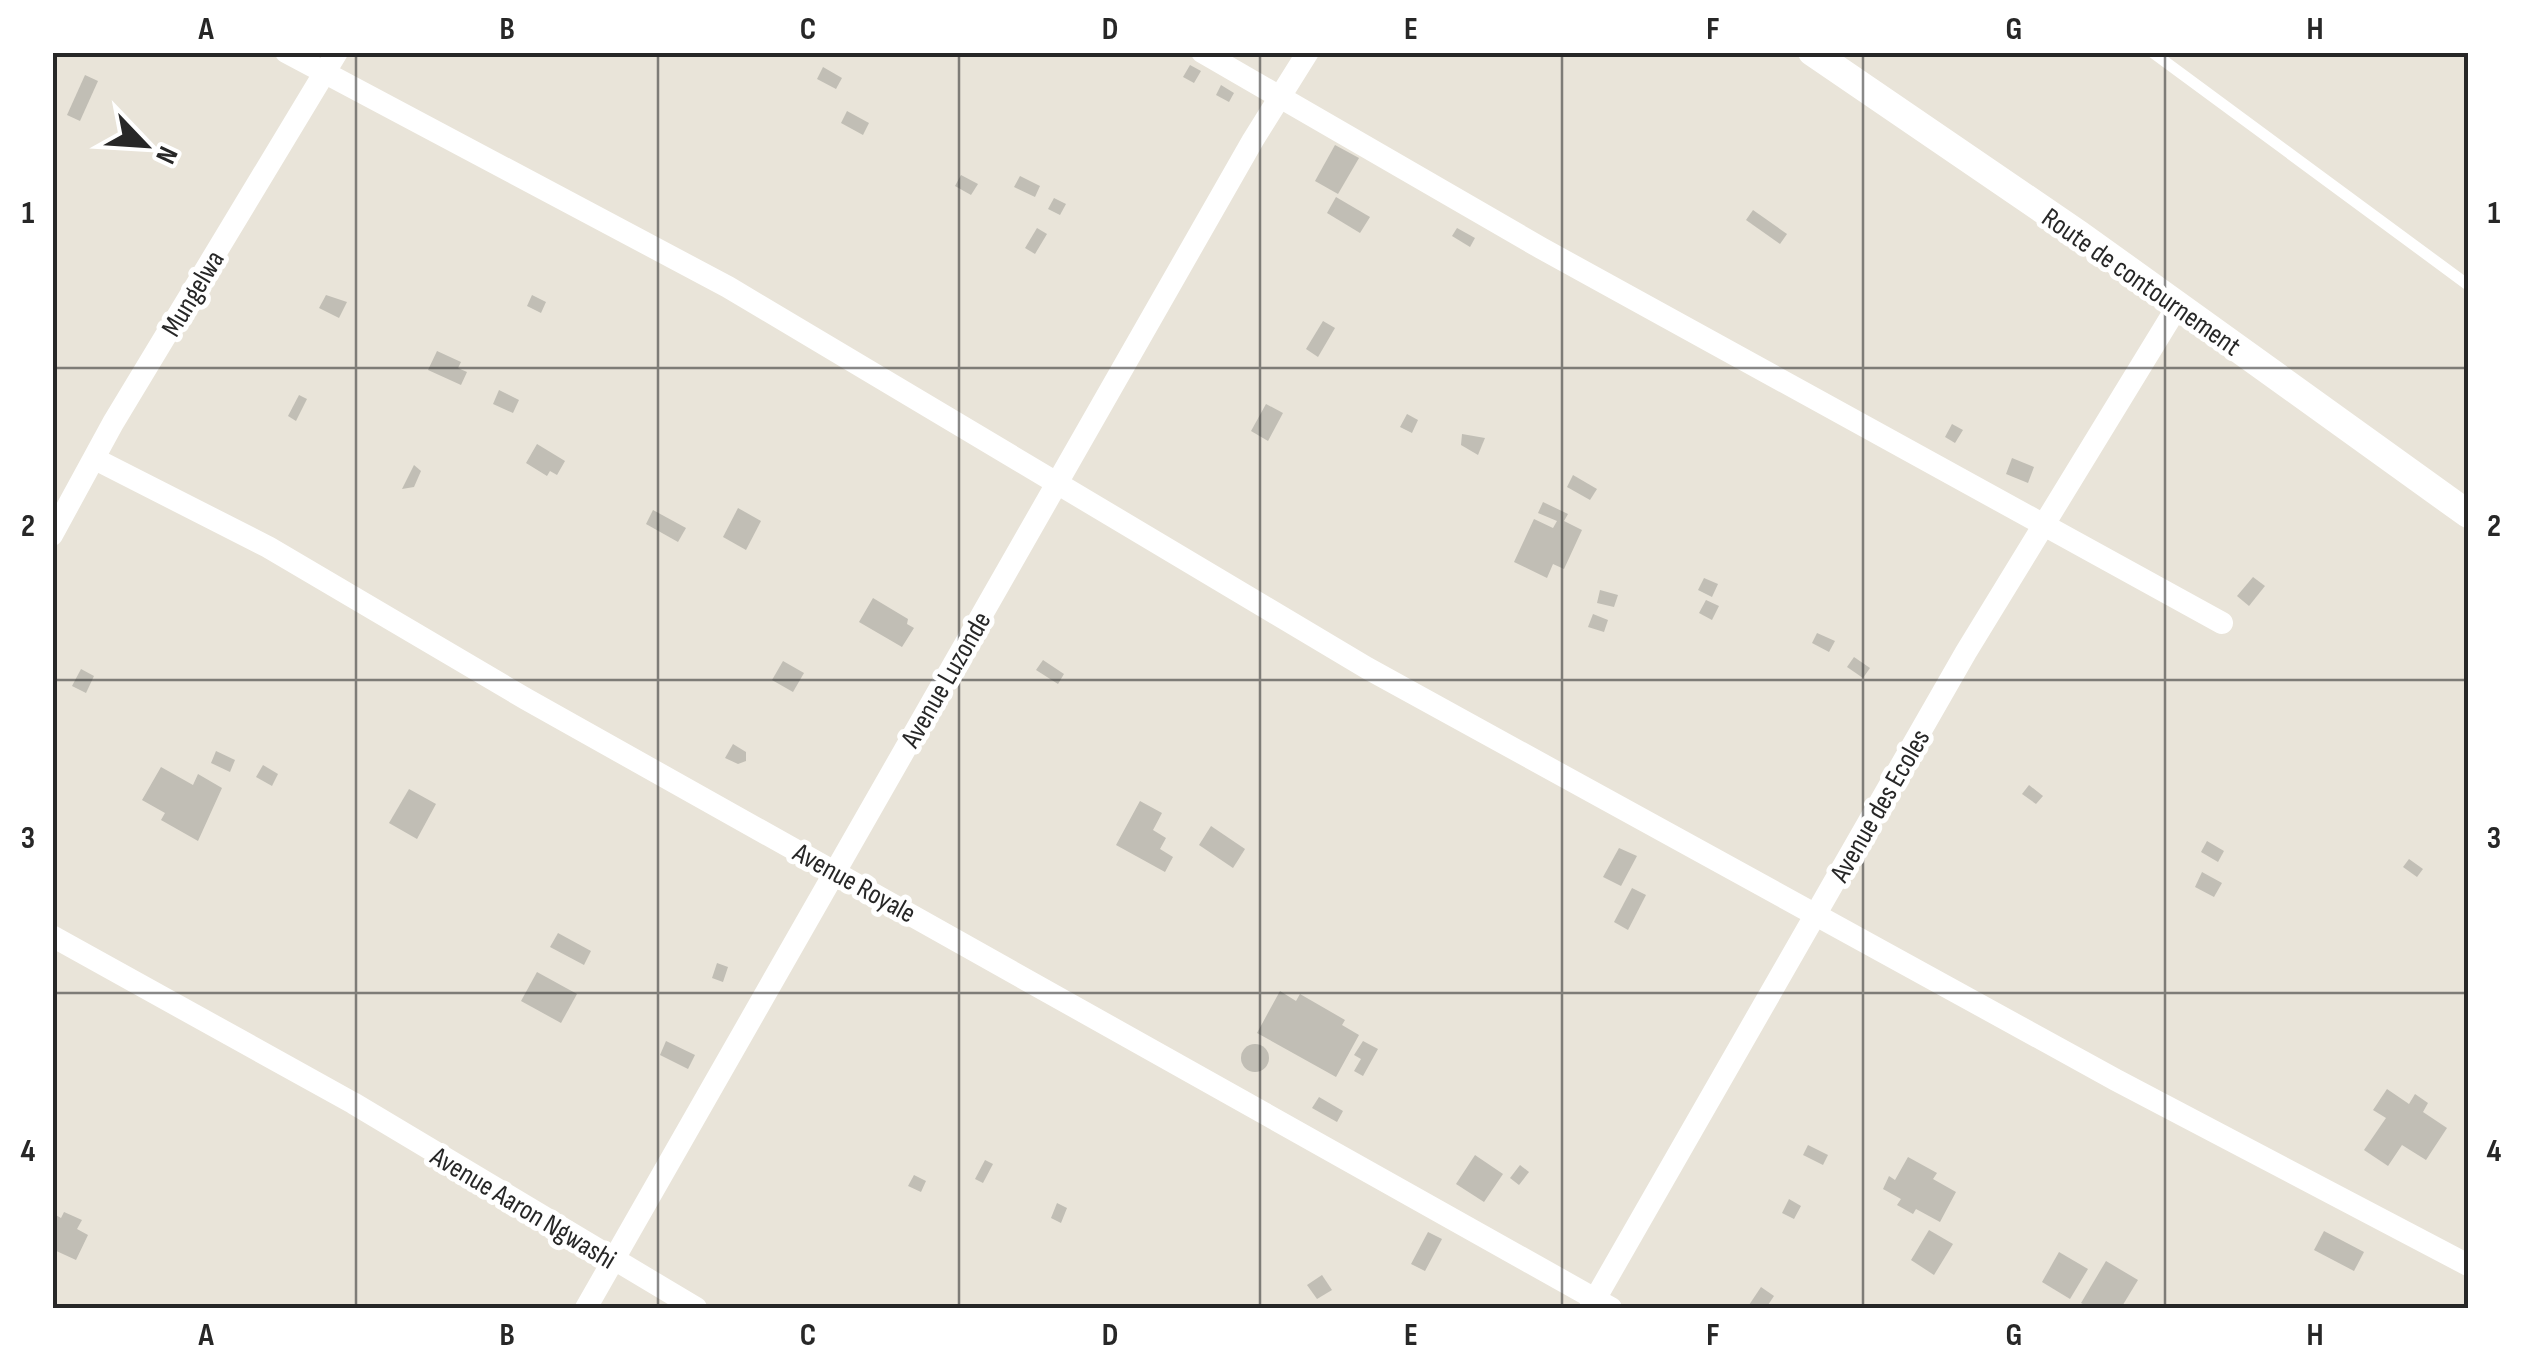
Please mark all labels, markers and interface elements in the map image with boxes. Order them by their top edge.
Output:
text: A [197,10,214,49]
text: B [499,10,515,49]
text: C [800,10,816,49]
text: D [1102,10,1118,49]
text: E [1404,10,1418,49]
text: F [1706,10,1720,49]
text: G [2006,10,2022,49]
text: H [2306,10,2324,49]
north arrow [95,95,195,195]
text: N [148,141,184,169]
text: 1 [22,194,35,233]
text: 1 [2488,194,2501,233]
street label: Route de contournement [2035,201,2247,363]
street label: Mungelwa [155,245,232,343]
text: 2 [21,507,35,546]
text: 2 [2487,507,2501,546]
street label: Avenue Luzonde [894,606,998,754]
street label: Avenue des Ecoles [1823,723,1937,889]
text: 3 [21,819,35,858]
text: 3 [2487,819,2501,858]
street label: Avenue Royale [787,836,921,930]
text: 4 [21,1132,36,1171]
text: 4 [2487,1132,2502,1171]
street label: Avenue Aaron Ngwashi [424,1139,622,1277]
text: A [197,1316,214,1355]
text: B [499,1316,515,1355]
text: C [800,1316,816,1355]
text: D [1102,1316,1118,1355]
text: E [1404,1316,1418,1355]
text: F [1706,1316,1720,1355]
text: G [2006,1316,2022,1355]
text: H [2306,1316,2324,1355]

